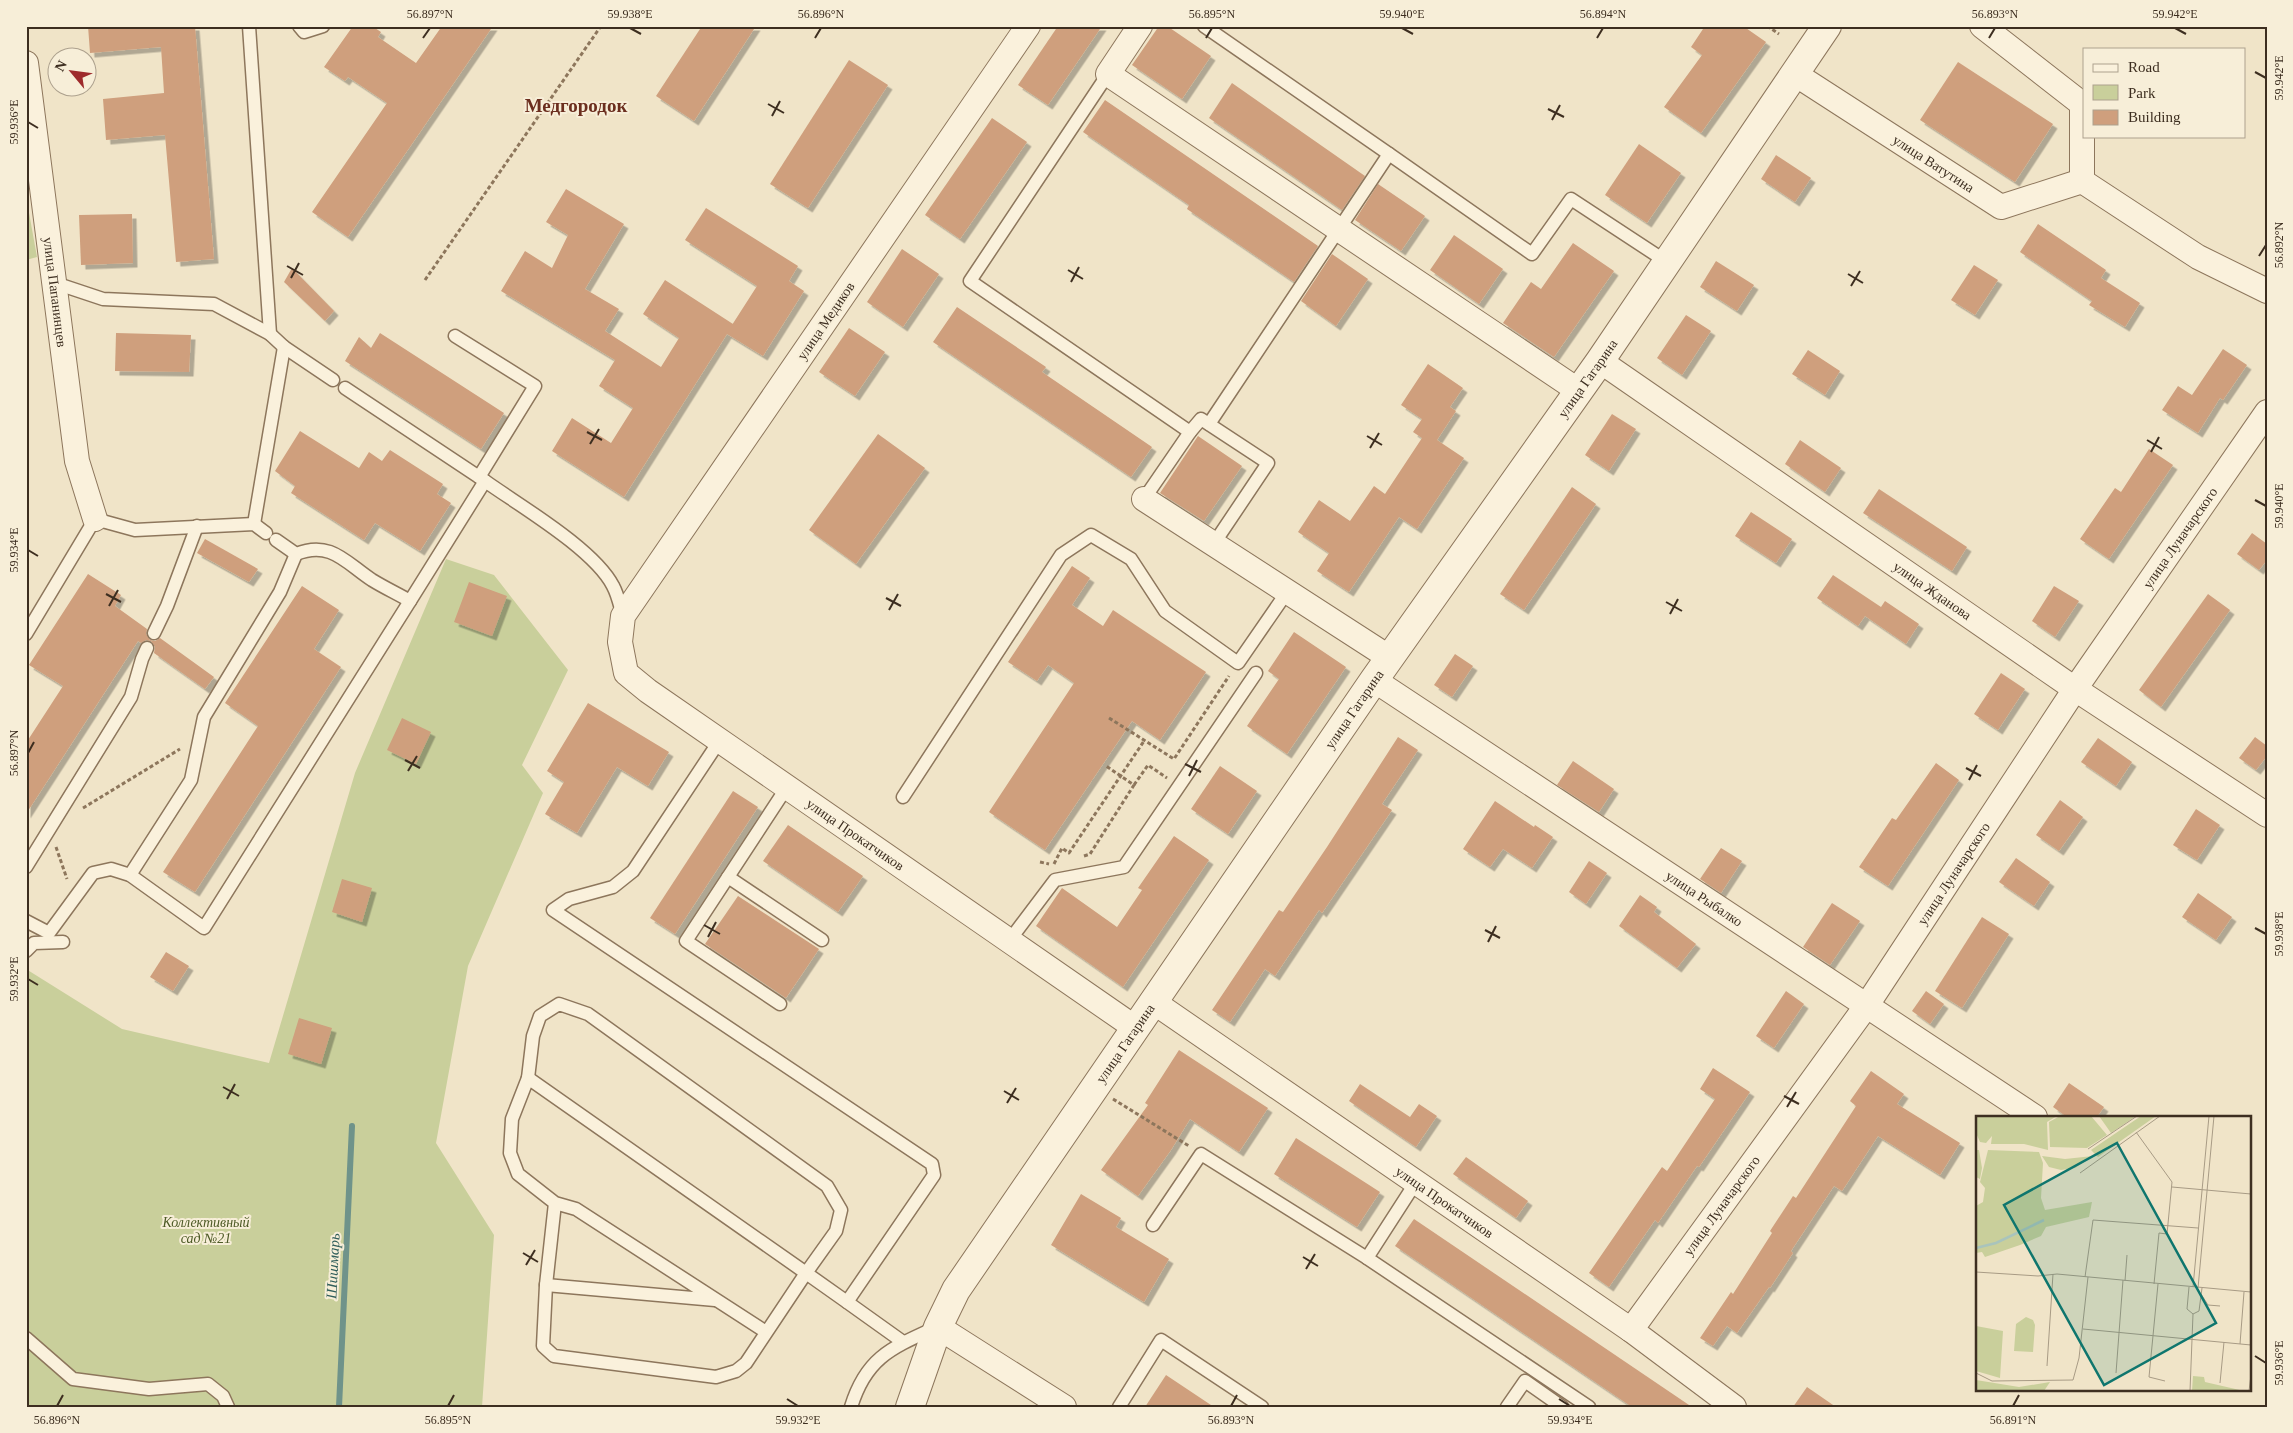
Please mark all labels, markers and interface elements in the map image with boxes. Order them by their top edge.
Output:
text: 56.897°N [407,7,454,21]
text: 59.938°E [607,7,653,21]
text: 56.896°N [798,7,845,21]
text: 56.895°N [1189,7,1236,21]
text: 59.940°E [1379,7,1425,21]
text: 56.894°N [1580,7,1627,21]
text: 56.893°N [1972,7,2019,21]
text: 59.942°E [2152,7,2198,21]
north arrow [48,48,98,98]
legend [2083,48,2246,138]
text: 59.942°E [2272,55,2286,101]
text: N [52,58,70,74]
text: Road [2128,59,2160,75]
text: Park [2128,85,2156,101]
district label: Медгородок [525,95,627,116]
text: 59.936°E [7,99,21,145]
text: Building [2128,109,2181,125]
street label: улица Ватутина [1890,132,1978,196]
text: 56.892°N [2272,221,2286,268]
street label: улица Папанинцев [41,236,70,348]
street label: улица Медиков [794,279,858,363]
street label: улица Гагарина [1555,336,1621,420]
text: 59.940°E [2272,483,2286,529]
street label: улица Луначарского [2140,484,2220,591]
text: 59.934°E [7,527,21,573]
street label: улица Жданова [1891,558,1975,623]
street label: улица Гагарина [1322,666,1387,751]
text: 56.897°N [7,729,21,776]
street label: улица Прокатчиков [804,796,907,874]
street label: улица Луначарского [1914,820,1993,928]
street label: улица Рыбалко [1663,868,1746,929]
text: 59.938°E [2272,911,2286,957]
text: 59.932°E [7,956,21,1002]
street label: улица Гагарина [1093,1000,1158,1086]
inset map [1976,1116,2250,1390]
street label: улица Луначарского [1680,1153,1763,1258]
street label: улица Прокатчиков [1393,1163,1497,1241]
park label: Коллективный сад №21 [161,1215,250,1246]
water label: Шишмарь [323,1233,343,1300]
text: 59.936°E [2272,1340,2286,1386]
text: 56.896°N [34,1413,81,1427]
text: 56.895°N [425,1413,472,1427]
text: 59.932°E [775,1413,821,1427]
text: 56.893°N [1208,1413,1255,1427]
text: 59.934°E [1547,1413,1593,1427]
text: 56.891°N [1990,1413,2037,1427]

